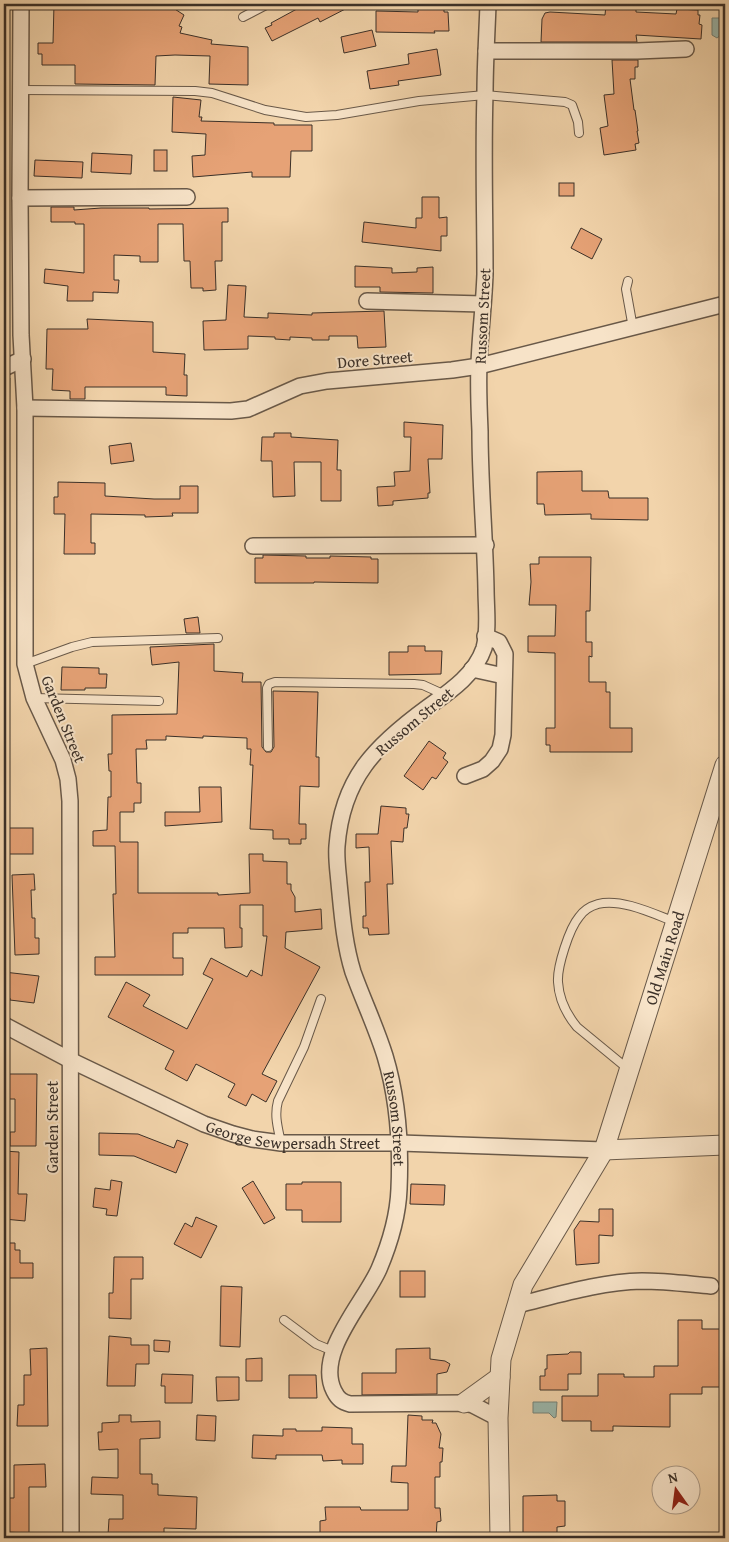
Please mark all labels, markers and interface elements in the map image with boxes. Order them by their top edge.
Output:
street label: Russom Street [468,267,497,364]
street label: Dore Street [336,344,414,374]
street label: Garden Street [36,672,93,767]
street label: Russom Street [370,681,459,761]
street label: Old Main Road [638,907,691,1008]
street label: Russom Street [377,1068,412,1167]
street label: Garden Street [40,1080,64,1173]
street label: George Sewpersadh Street [203,1114,380,1155]
north arrow [652,1464,702,1514]
text: N [666,1466,680,1488]

